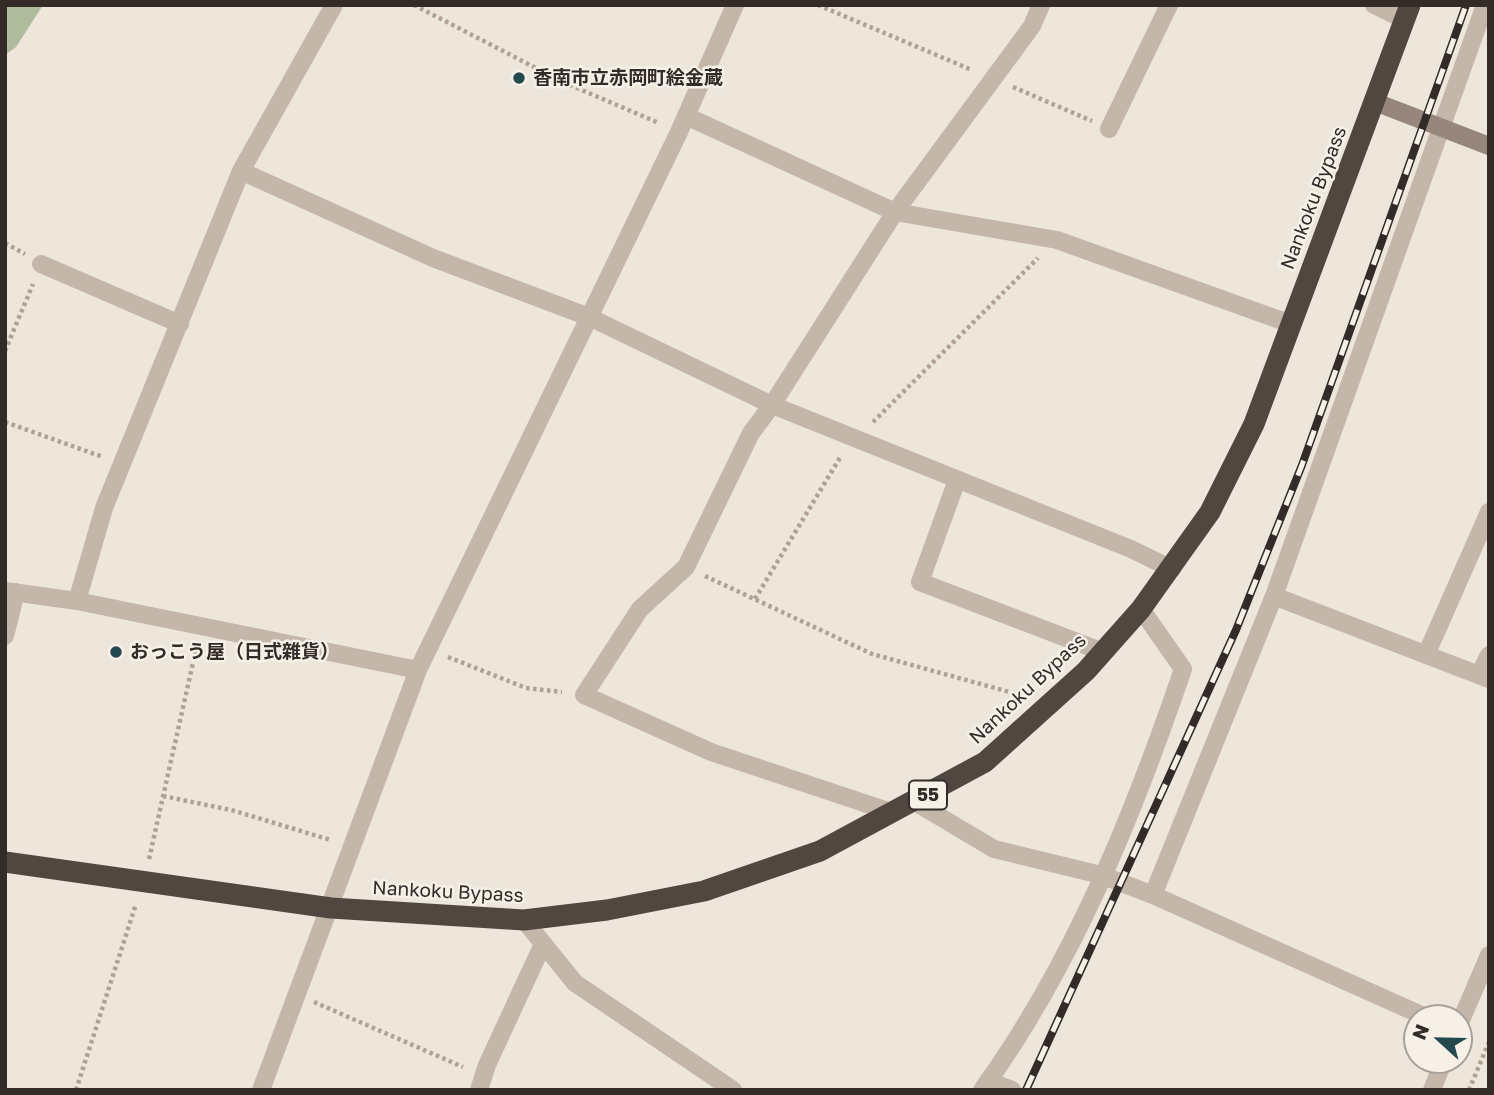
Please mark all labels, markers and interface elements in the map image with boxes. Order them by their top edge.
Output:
place label: 香南市立赤岡町絵金蔵 [533,67,723,89]
marker: 香南市立赤岡町絵金蔵 [511,70,527,86]
street label: Nankoku Bypass [1276,123,1352,273]
street label: Nankoku Bypass [965,629,1091,749]
place label: おっこう屋（日式雜貨） [130,641,339,663]
marker: おっこう屋（日式雜貨） [108,644,124,660]
road number: 55 [909,780,947,810]
street label: Nankoku Bypass [372,877,524,907]
north arrow [1403,1004,1473,1074]
text: N [1407,1021,1433,1043]

